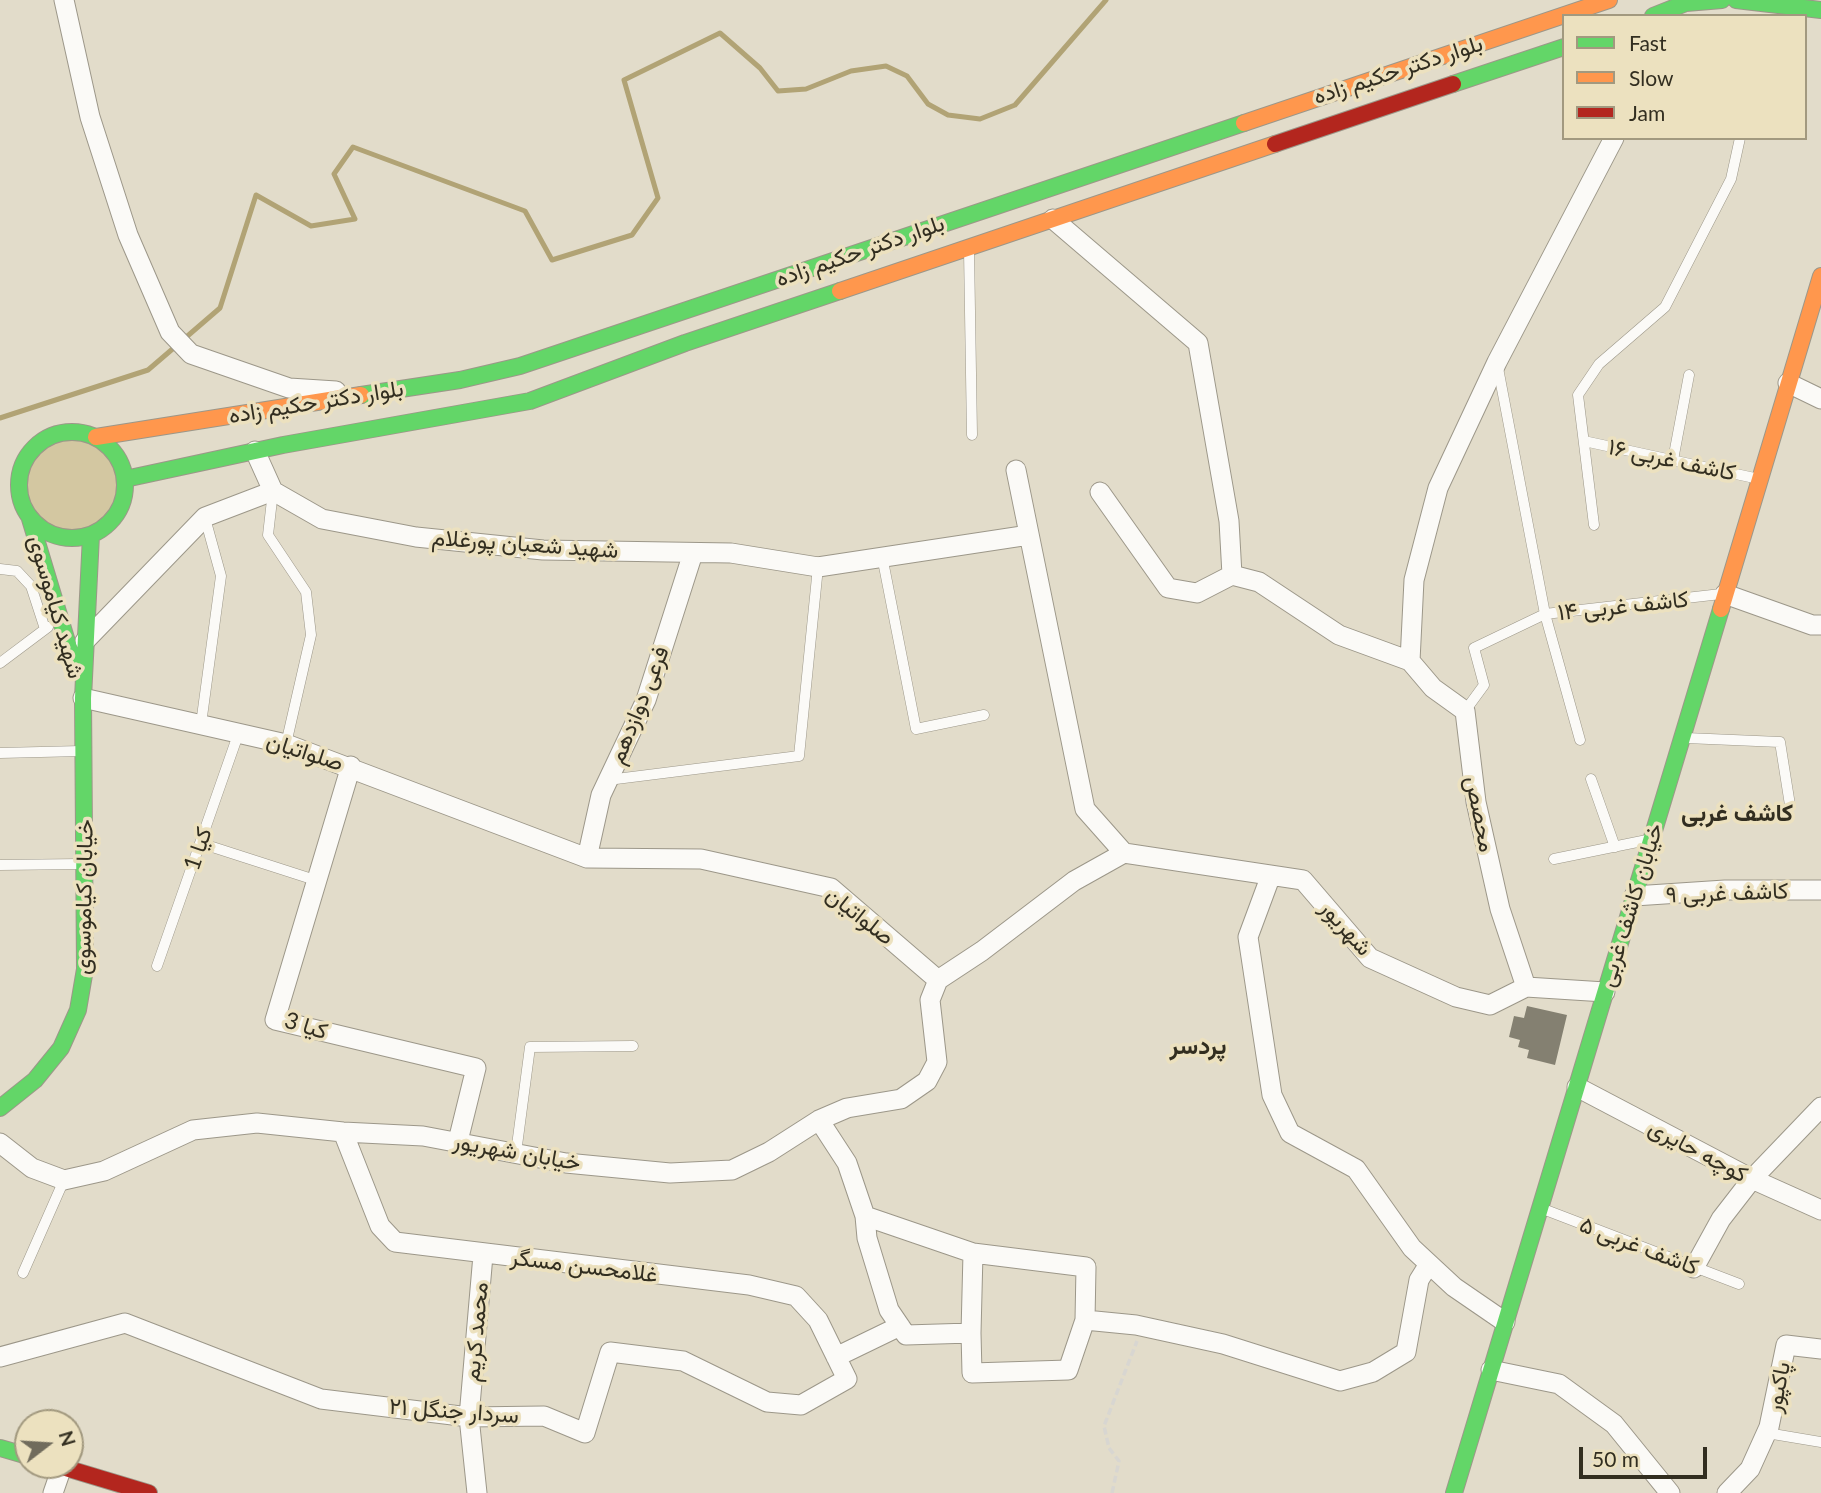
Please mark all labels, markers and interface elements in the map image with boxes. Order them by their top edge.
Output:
legend [1562,14,1807,140]
street label: بلوار دکتر حکیم زاده [1310,30,1486,110]
text: Fast [1629,30,1666,55]
text: Slow [1629,65,1673,90]
text: Jam [1629,100,1665,125]
street label: بلوار دکتر حکیم زاده [772,209,948,293]
street label: بلوار دکتر حکیم زاده [227,375,405,429]
street label: کاشف غربی ۱۶ [1606,433,1738,487]
street label: شهید شعبان پورغلام [431,524,619,564]
street label: شهید کیاموسوی [22,532,90,682]
street label: کاشف غربی ۱۴ [1556,585,1690,627]
street label: فرعی دوازدهم [603,642,675,768]
street label: صلواتیان [263,727,347,777]
street label: محصص [1459,774,1501,854]
district label: کاشف غربی [1681,799,1793,827]
street label: خیابان کیاموسوی [69,819,99,975]
street label: خیابان کاشف غربی [1593,820,1669,990]
street label: کیا 1 [178,824,218,874]
street label: کاشف غربی ۹ [1665,877,1789,909]
street label: صلواتیان [820,881,900,951]
street label: شهریور [1314,895,1378,961]
street label: کیا 3 [281,1006,331,1046]
district label: پردسر [1170,1032,1226,1060]
street label: کوچه حایری [1644,1113,1752,1189]
street label: خیابان شهریور [451,1127,583,1177]
street label: کاشف غربی ۵ [1576,1211,1702,1281]
street label: غلامحسن مسگر [509,1243,659,1289]
street label: محمد کریم [458,1281,494,1383]
street label: پاکپور [1760,1359,1796,1415]
street label: سردار جنگل ۲۱ [388,1393,520,1429]
north arrow [14,1409,84,1479]
text: N [55,1428,81,1449]
scale bar [1583,1434,1711,1478]
text: 50 m [1592,1446,1639,1471]

